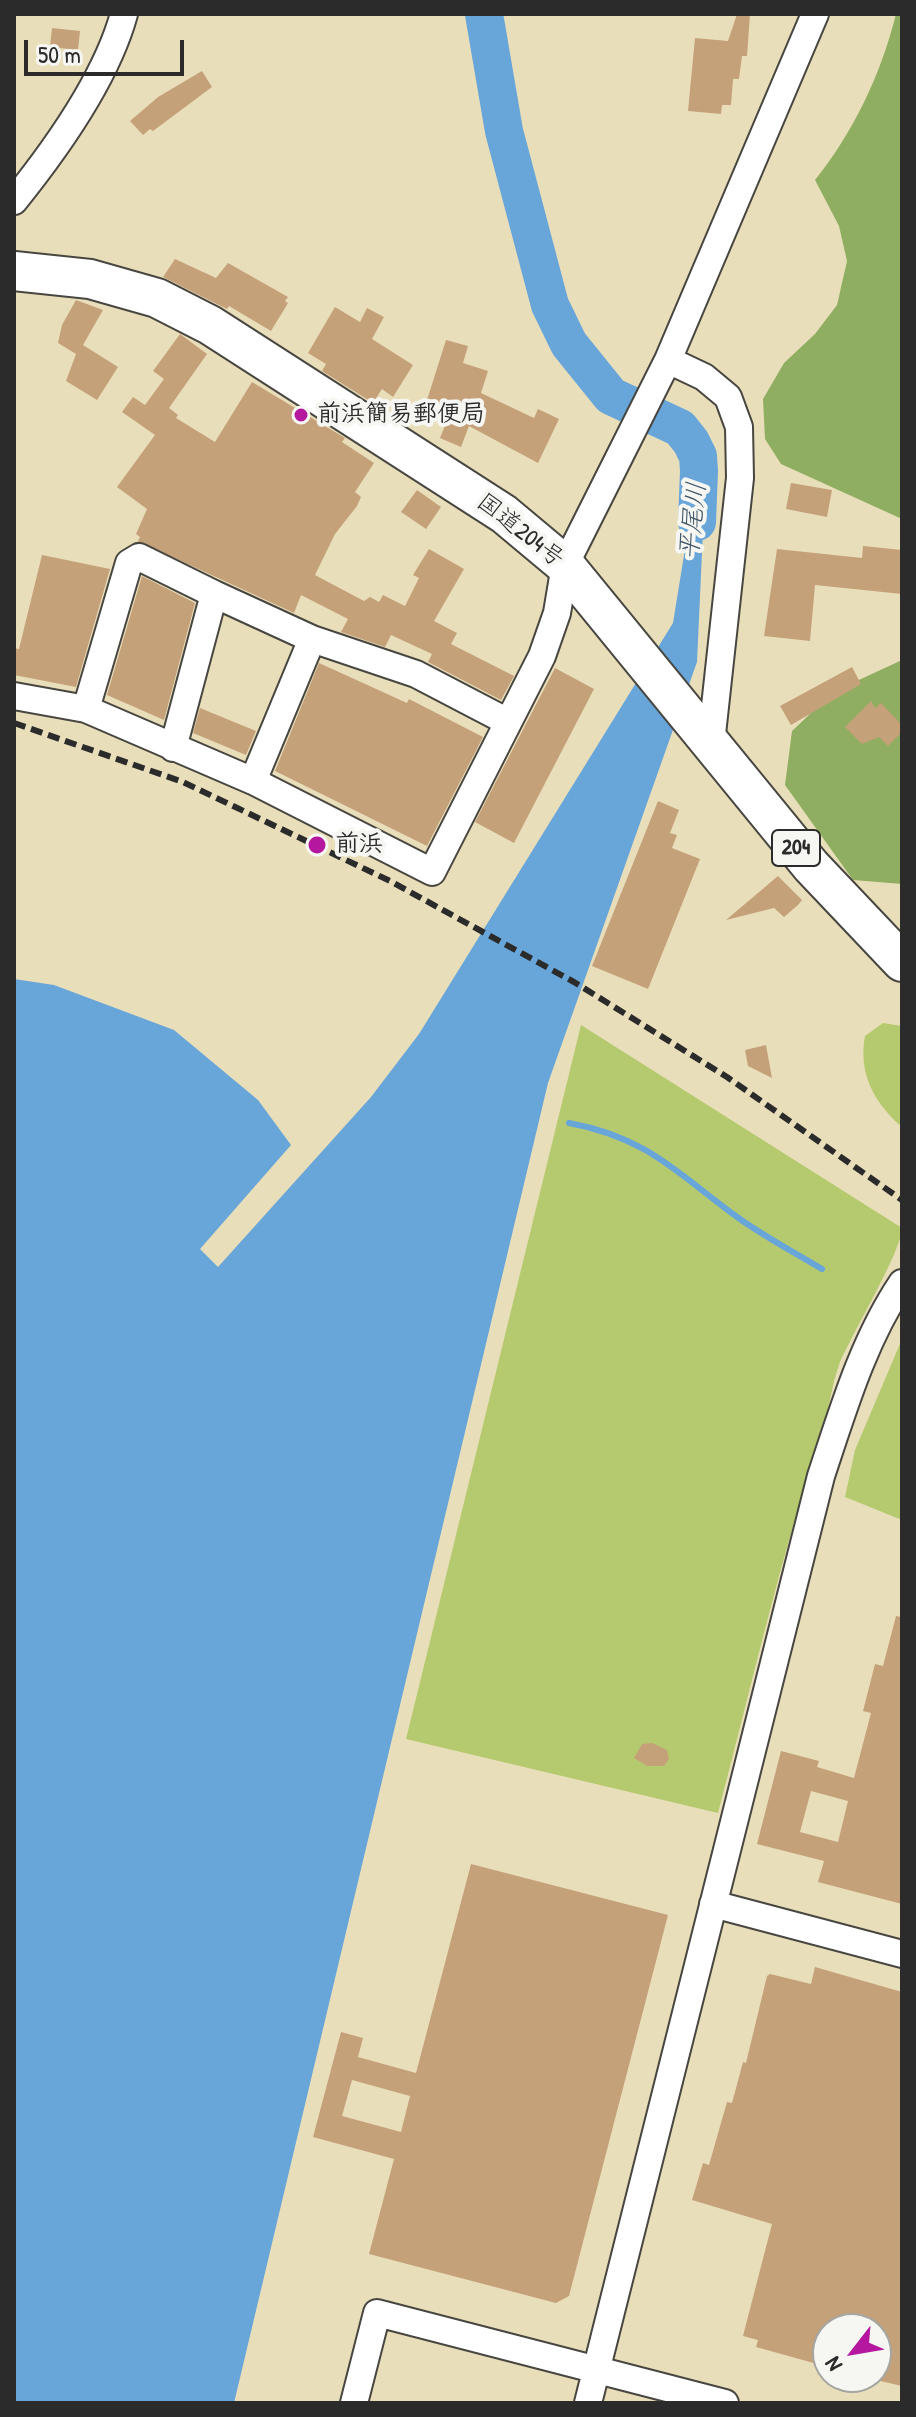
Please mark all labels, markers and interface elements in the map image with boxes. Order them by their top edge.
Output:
scale bar [28,24,188,74]
text: 50 m [38,38,81,70]
place label: 前浜簡易郵便局 [317,401,485,429]
marker: 前浜簡易郵便局 [292,406,310,424]
water label: 平尾川 [674,481,714,561]
street label: 国道204号 [471,488,569,574]
road number: 204 [772,830,820,866]
place label: 前浜 [335,831,383,859]
marker: 前浜 [306,834,328,856]
north arrow [812,2313,892,2393]
text: N [817,2352,849,2377]

